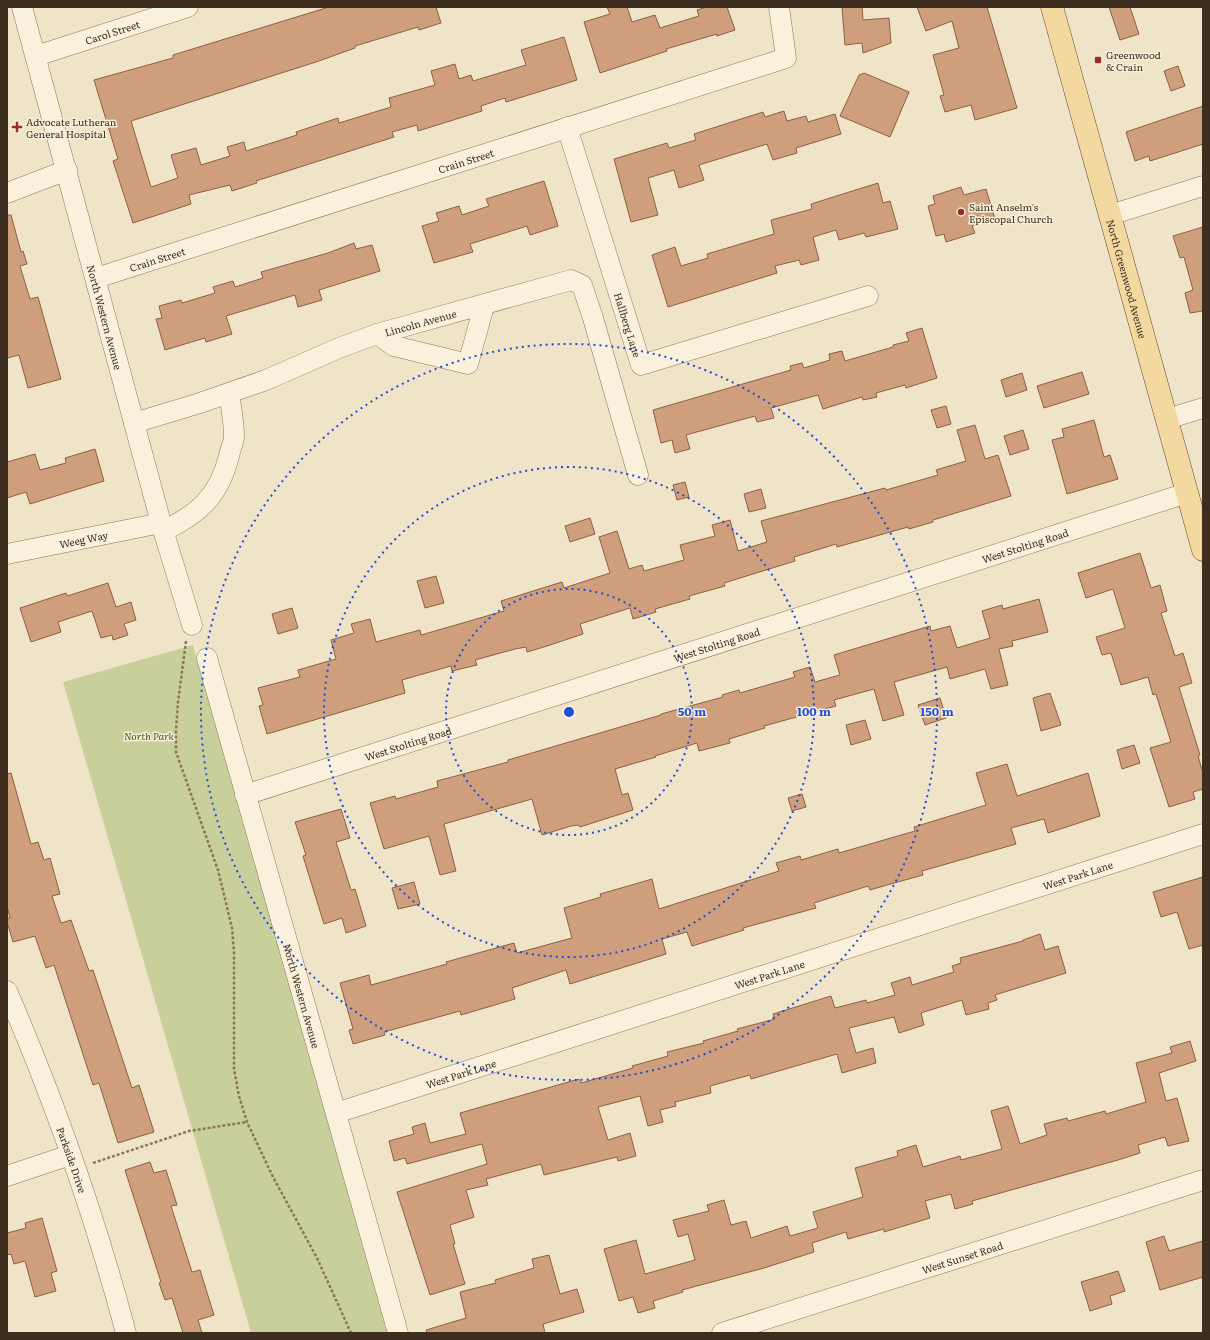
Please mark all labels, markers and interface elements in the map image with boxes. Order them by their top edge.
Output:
street label: Carol Street [83,16,141,47]
place label: Greenwood & Crain [1106,47,1161,74]
marker: Greenwood & Crain [1093,55,1103,65]
place label: Advocate Lutheran General Hospital [26,114,117,141]
marker: Advocate Lutheran General Hospital [11,121,23,133]
street label: Crain Street [436,144,495,176]
place label: Saint Anselm's Episcopal Church [969,199,1053,226]
marker: Saint Anselm's Episcopal Church [956,207,966,217]
street label: North Greenwood Avenue [1104,217,1151,340]
street label: Crain Street [127,243,187,274]
street label: North Western Avenue [84,263,127,371]
street label: Hallberg Lane [611,290,646,359]
street label: Lincoln Avenue [383,305,458,339]
street label: West Stolting Road [980,524,1070,566]
street label: Weeg Way [58,526,109,551]
street label: West Stolting Road [671,623,762,665]
text: 50 m [678,702,706,720]
text: 100 m [797,702,831,720]
text: 150 m [920,702,954,720]
centre of rings [562,705,576,719]
street label: West Stolting Road [363,722,453,764]
park label: North Park [124,728,174,743]
street label: West Park Lane [1041,856,1115,893]
street label: North Western Avenue [281,942,325,1050]
street label: West Park Lane [732,955,806,992]
street label: West Park Lane [424,1055,498,1091]
street label: Parkside Drive [54,1124,91,1195]
street label: West Sunset Road [920,1237,1005,1277]

